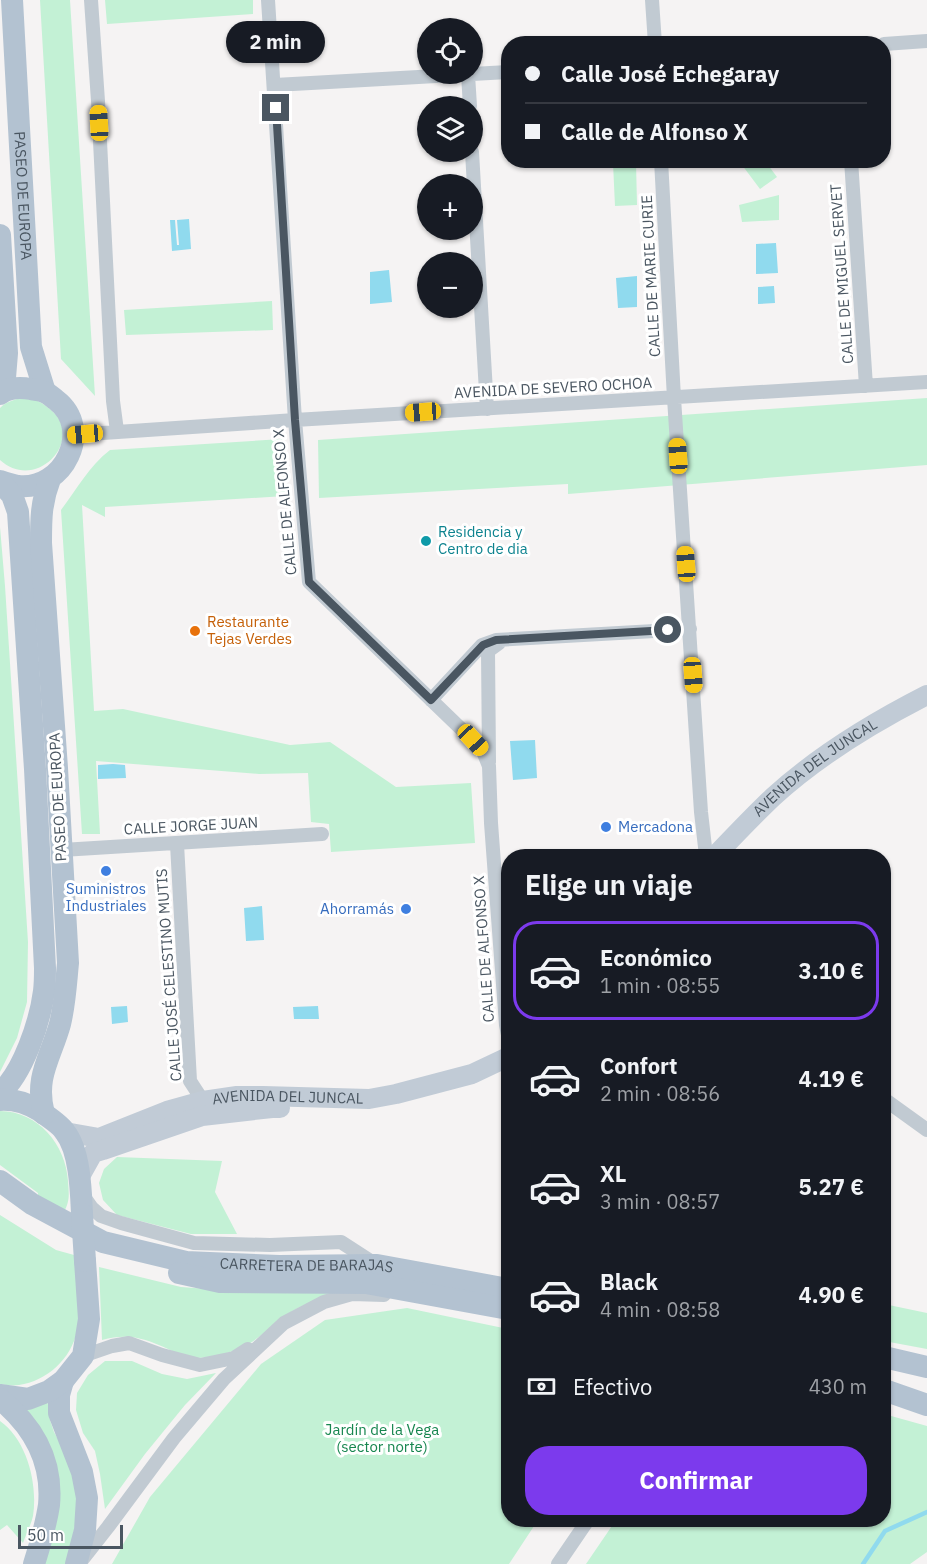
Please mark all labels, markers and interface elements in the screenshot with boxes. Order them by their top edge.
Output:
map controls [417,18,483,318]
button: locate [417,18,483,84]
callout: 2 min [226,21,326,63]
text: 2 min [249,28,302,55]
text: Calle José Echegaray [561,59,779,88]
route end [262,94,289,121]
button: layers [417,96,483,162]
car [89,105,109,141]
text: Calle de Alfonso X [561,117,748,146]
street label: PASEO DE EUROPA [10,131,36,261]
button: + [417,174,483,240]
street label: CALLE DE MIGUEL SERVET [826,183,857,365]
street label: CALLE DE MARIE CURIE [637,195,664,357]
button: − [417,252,483,318]
street label: AVENIDA DE SEVERO OCHOA [453,373,653,402]
car [404,402,442,422]
car [66,423,104,445]
street label: CALLE DE ALFONSO X [269,428,300,576]
car [668,437,688,475]
place label: Residencia y Centro de dia [438,522,528,558]
marker: Residencia y Centro de dia [419,534,433,548]
car [676,545,696,583]
place label: Restaurante Tejas Verdes [207,612,292,648]
route start [654,616,681,643]
marker: Restaurante Tejas Verdes [188,624,202,638]
car [683,656,703,694]
street label: AVENIDA DEL JUNCAL [748,714,881,820]
car [454,721,492,759]
street label: PASEO DE EUROPA [45,732,70,862]
street label: CALLE JORGE JUAN [123,812,259,839]
place label: Mercadona [618,817,693,836]
marker: Mercadona [599,820,613,834]
marker: Suministros Industriales [99,864,113,878]
text: Elige un viaje [525,867,693,902]
street label: CALLE JOSÉ CELESTINO MUTIS [152,868,185,1082]
street label: CALLE DE ALFONSO X [469,875,498,1023]
place label: Suministros Industriales [65,879,147,915]
place label: Ahorramás [320,899,394,918]
marker: Ahorramás [399,902,413,916]
text: Económico [600,943,712,972]
icon: car [528,944,582,998]
text: 3.10 € [799,956,864,985]
text: 1 min · 08:55 [600,972,720,999]
text: Confort [600,1051,678,1080]
icon: car [528,1052,582,1106]
text: 4.19 € [799,1064,864,1093]
text: 2 min · 08:56 [600,1080,720,1107]
street label: AVENIDA DEL JUNCAL [211,1086,364,1109]
text: XL [600,1159,626,1188]
icon: car [528,1160,582,1214]
text: 5.27 € [799,1172,864,1201]
text: 3 min · 08:57 [600,1188,720,1215]
street label: CARRETERA DE BARAJAS [219,1253,395,1277]
text: Black [600,1267,658,1296]
icon: car [528,1268,582,1322]
text: 4.90 € [799,1280,864,1309]
text: 4 min · 08:58 [600,1296,720,1323]
icon: cash [525,1370,558,1403]
text: Efectivo [573,1372,652,1401]
text: 430 m [809,1373,867,1400]
park label: Jardín de la Vega (sector norte) [325,1420,439,1456]
button: Confirmar [525,1446,867,1515]
scale bar [18,1522,123,1550]
text: 50 m [27,1525,64,1545]

